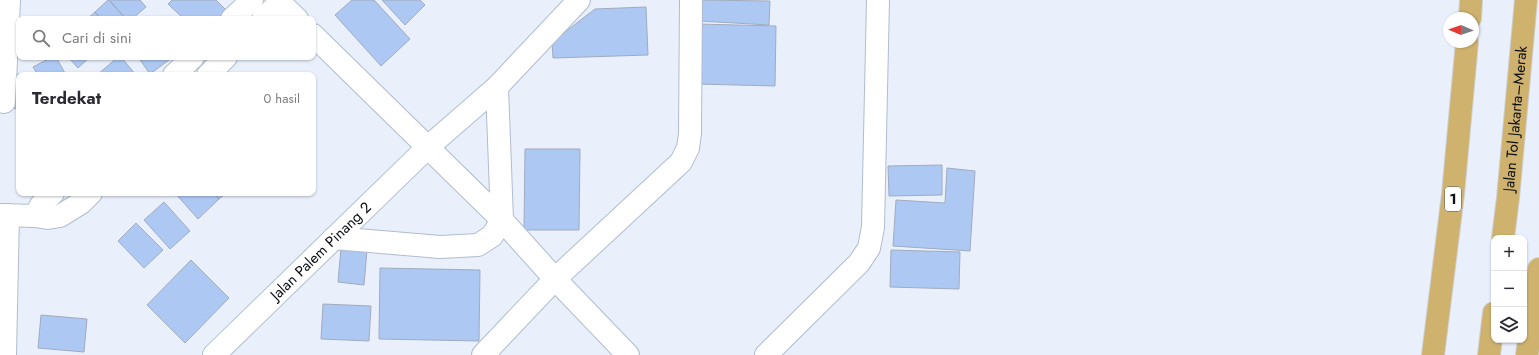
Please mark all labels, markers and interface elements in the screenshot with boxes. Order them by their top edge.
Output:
north arrow [1443,12,1479,48]
search box [16,16,316,60]
icon: search [30,27,52,49]
text: Cari di sini [62,27,132,49]
street label: Jalan Tol Jakarta–Merak [1497,44,1533,194]
text: Terdekat [32,86,101,110]
text: 0 hasil [264,89,300,108]
road number: 1 [1445,187,1461,211]
street label: Jalan Palem Pinang 2 [264,197,376,307]
map controls [1491,235,1527,343]
button: + [1491,235,1527,271]
button: − [1491,271,1527,307]
button: layers [1491,307,1527,343]

